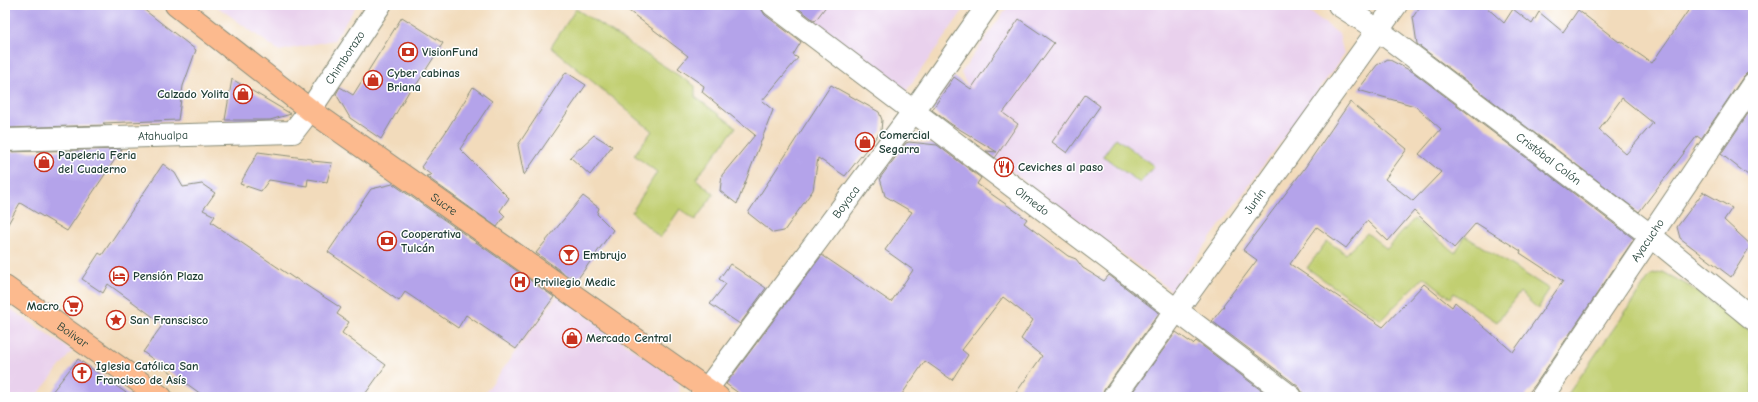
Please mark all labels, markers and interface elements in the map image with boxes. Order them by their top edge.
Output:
street label: Chimborazo [322,28,368,87]
bank icon: VisionFund [397,41,419,63]
place label: VisionFund [422,45,478,59]
place label: Cyber cabinas Briana [387,66,460,94]
shop icon: Cyber cabinas Briana [362,69,384,91]
shop icon: Calzado Yolita [232,83,254,105]
place label: Calzado Yolita [157,87,229,101]
street label: Atahualpa [138,128,188,143]
place label: Comercial Segarra [879,128,930,156]
street label: Cristóbal Colón [1513,130,1584,188]
shop icon: Comercial Segarra [854,131,876,153]
place label: Papeleria Feria del Cuaderno [58,148,136,176]
shop icon: Papeleria Feria del Cuaderno [33,151,55,173]
restaurant icon: Ceviches al paso [993,156,1015,178]
place label: Ceviches al paso [1018,160,1103,174]
street label: Boyaca [829,183,863,221]
street label: Olmedo [1012,184,1052,218]
street label: Junín [1241,186,1268,217]
street label: Sucre [428,190,460,218]
street label: Ayacucho [1628,216,1667,264]
place label: Cooperativa Tulcán [401,227,461,255]
bank icon: Cooperativa Tulcán [376,230,398,252]
bar icon: Embrujo [558,244,580,266]
place label: Embrujo [583,248,626,262]
hotel icon: Pensión Plaza [108,265,130,287]
place label: Pensión Plaza [133,269,204,283]
hospital icon: Privilegio Medic [509,271,531,293]
place label: Privilegio Medic [534,275,616,289]
supermarket icon: Macro [62,295,84,317]
place label: Macro [27,299,59,313]
place icon: San Franscisco [105,309,127,331]
place label: San Franscisco [130,313,208,327]
street label: Bolivar [55,319,91,351]
shop icon: Mercado Central [561,327,583,349]
place label: Mercado Central [586,331,671,345]
place label: Iglesia Católica San Francisco de Asís [96,359,199,387]
church icon: Iglesia Católica San Francisco de Asís [71,362,93,384]

